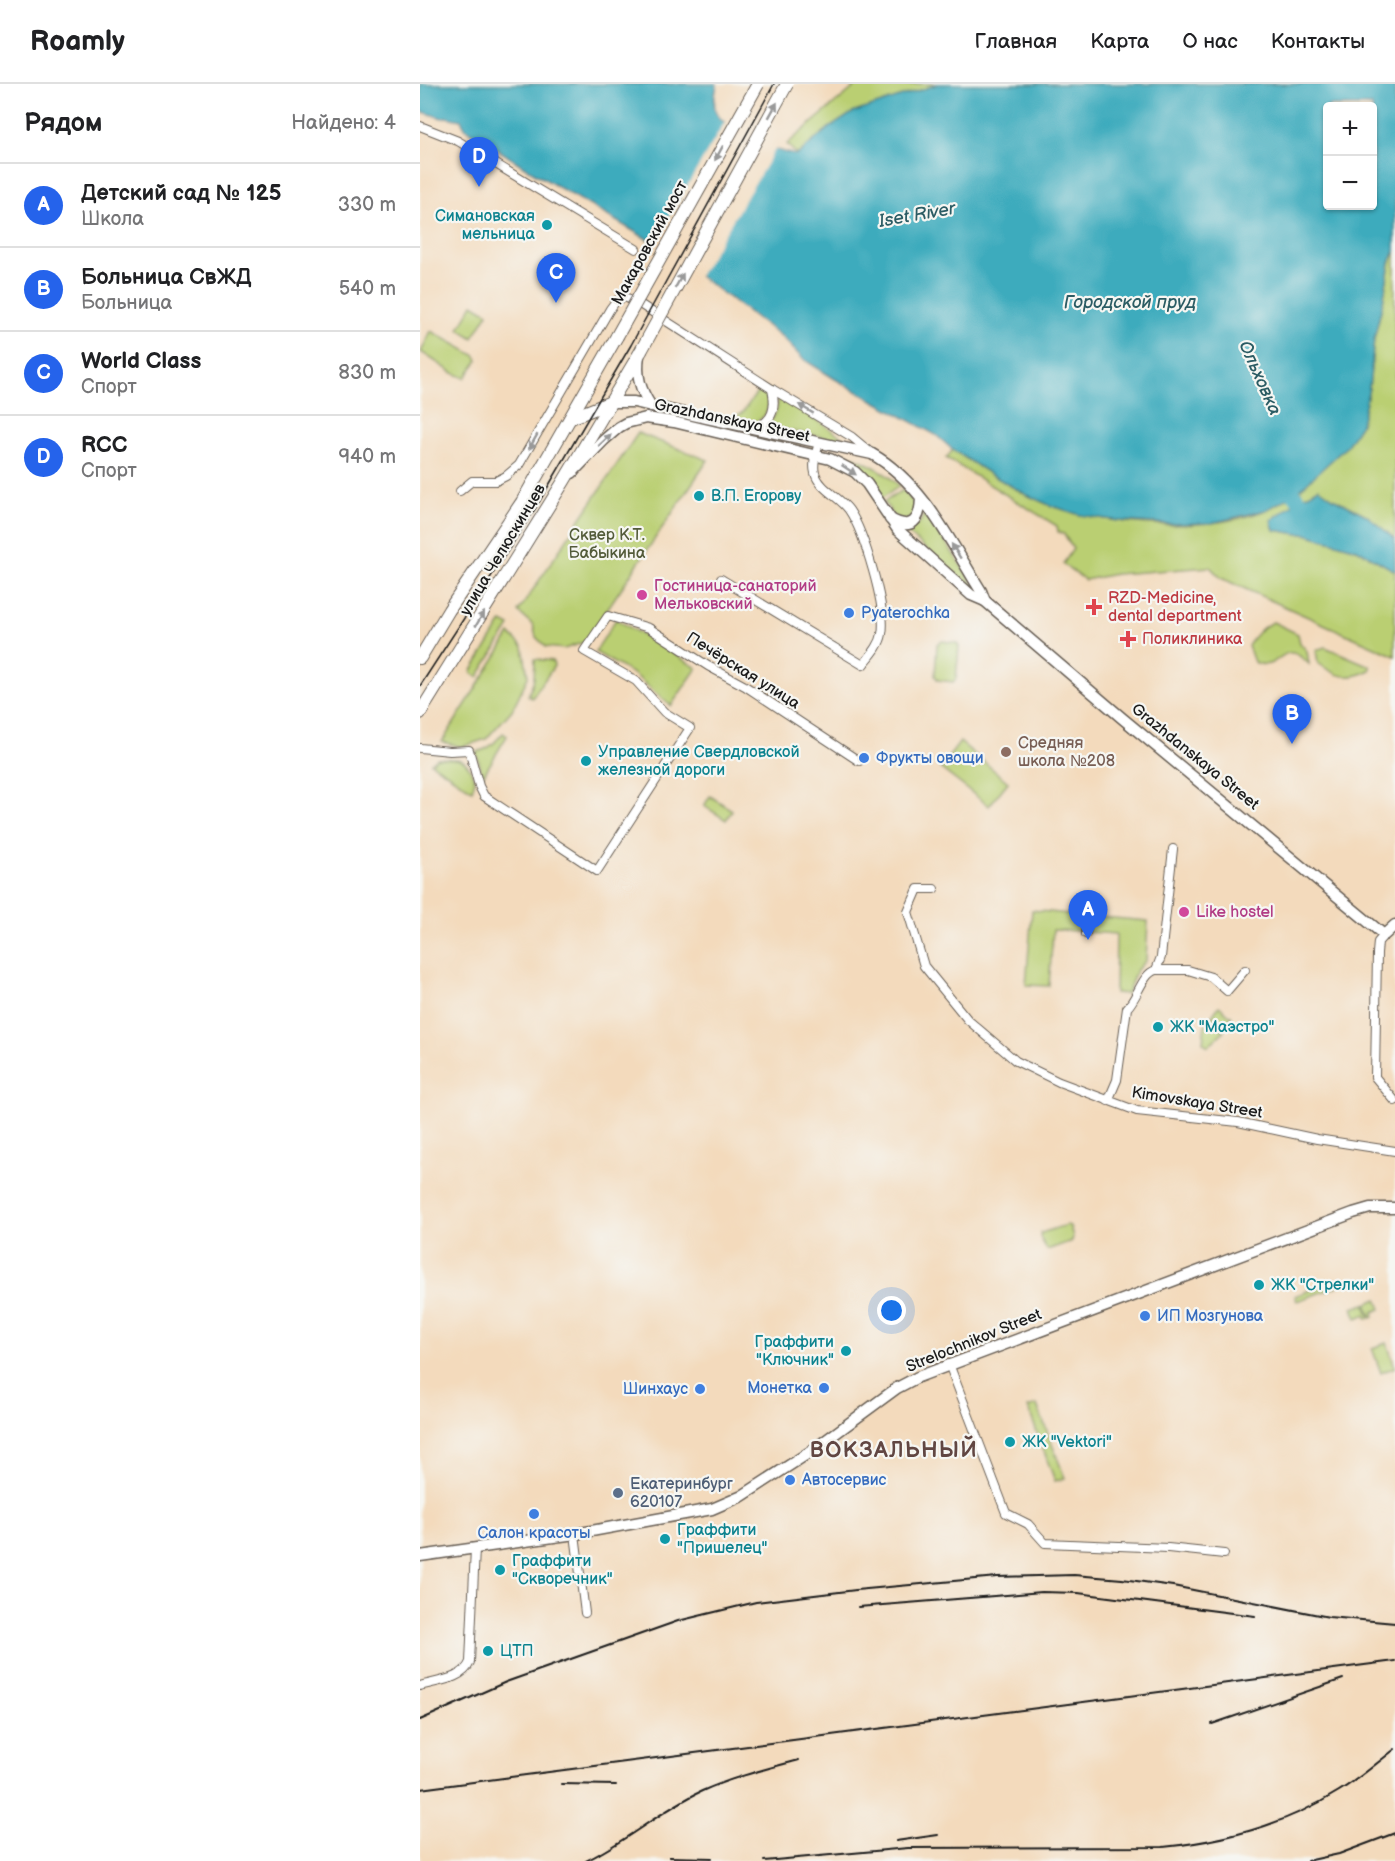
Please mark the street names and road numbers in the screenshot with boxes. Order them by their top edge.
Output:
street label: Макаровский мост [608,177,692,308]
street label: Grazhdanskaya Street [652,395,812,447]
street label: улица Челюскинцев [456,480,550,619]
street label: Печёрская улица [683,628,804,714]
street label: Grazhdanskaya Street [1127,700,1263,814]
street label: Kimovskaya Street [1130,1083,1264,1123]
street label: Strelochnikov Street [904,1305,1045,1377]

